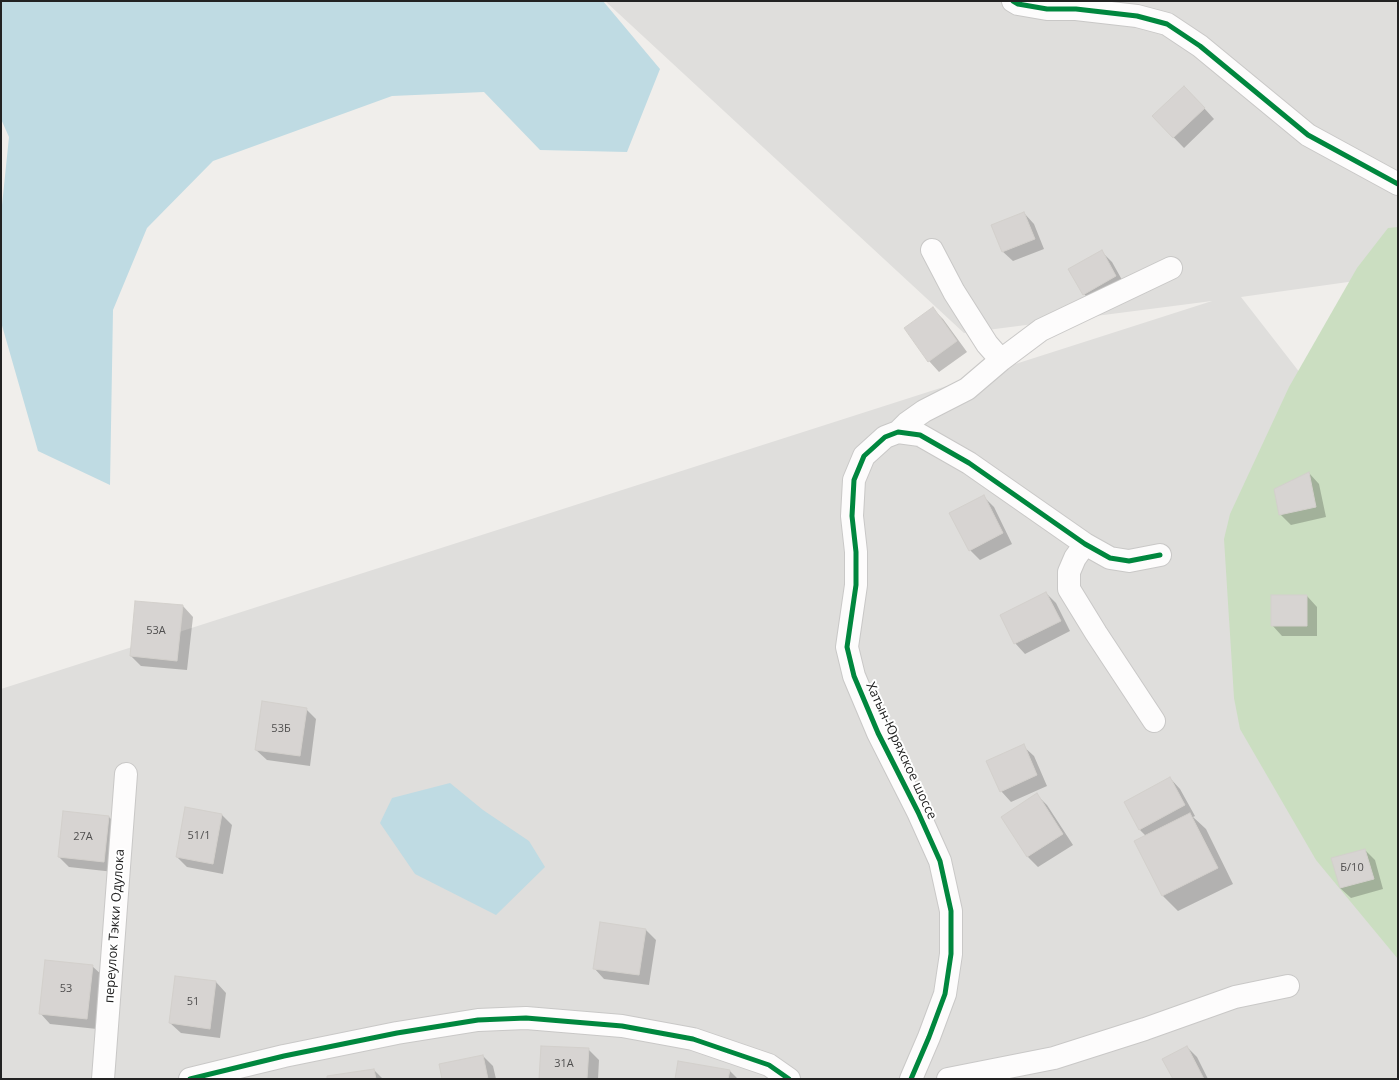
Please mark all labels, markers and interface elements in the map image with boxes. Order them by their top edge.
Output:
house number: 53А [146,624,166,638]
street label: Хатын-Юряхское шоссе [862,680,940,822]
house number: 53Б [271,722,291,736]
house number: 51/1 [188,829,210,843]
house number: 27А [73,830,93,844]
street label: переулок Тэкки Одулока [102,848,128,1004]
house number: Б/10 [1340,861,1364,875]
house number: 53 [60,982,72,996]
house number: 51 [187,995,199,1009]
house number: 31А [554,1057,574,1071]

